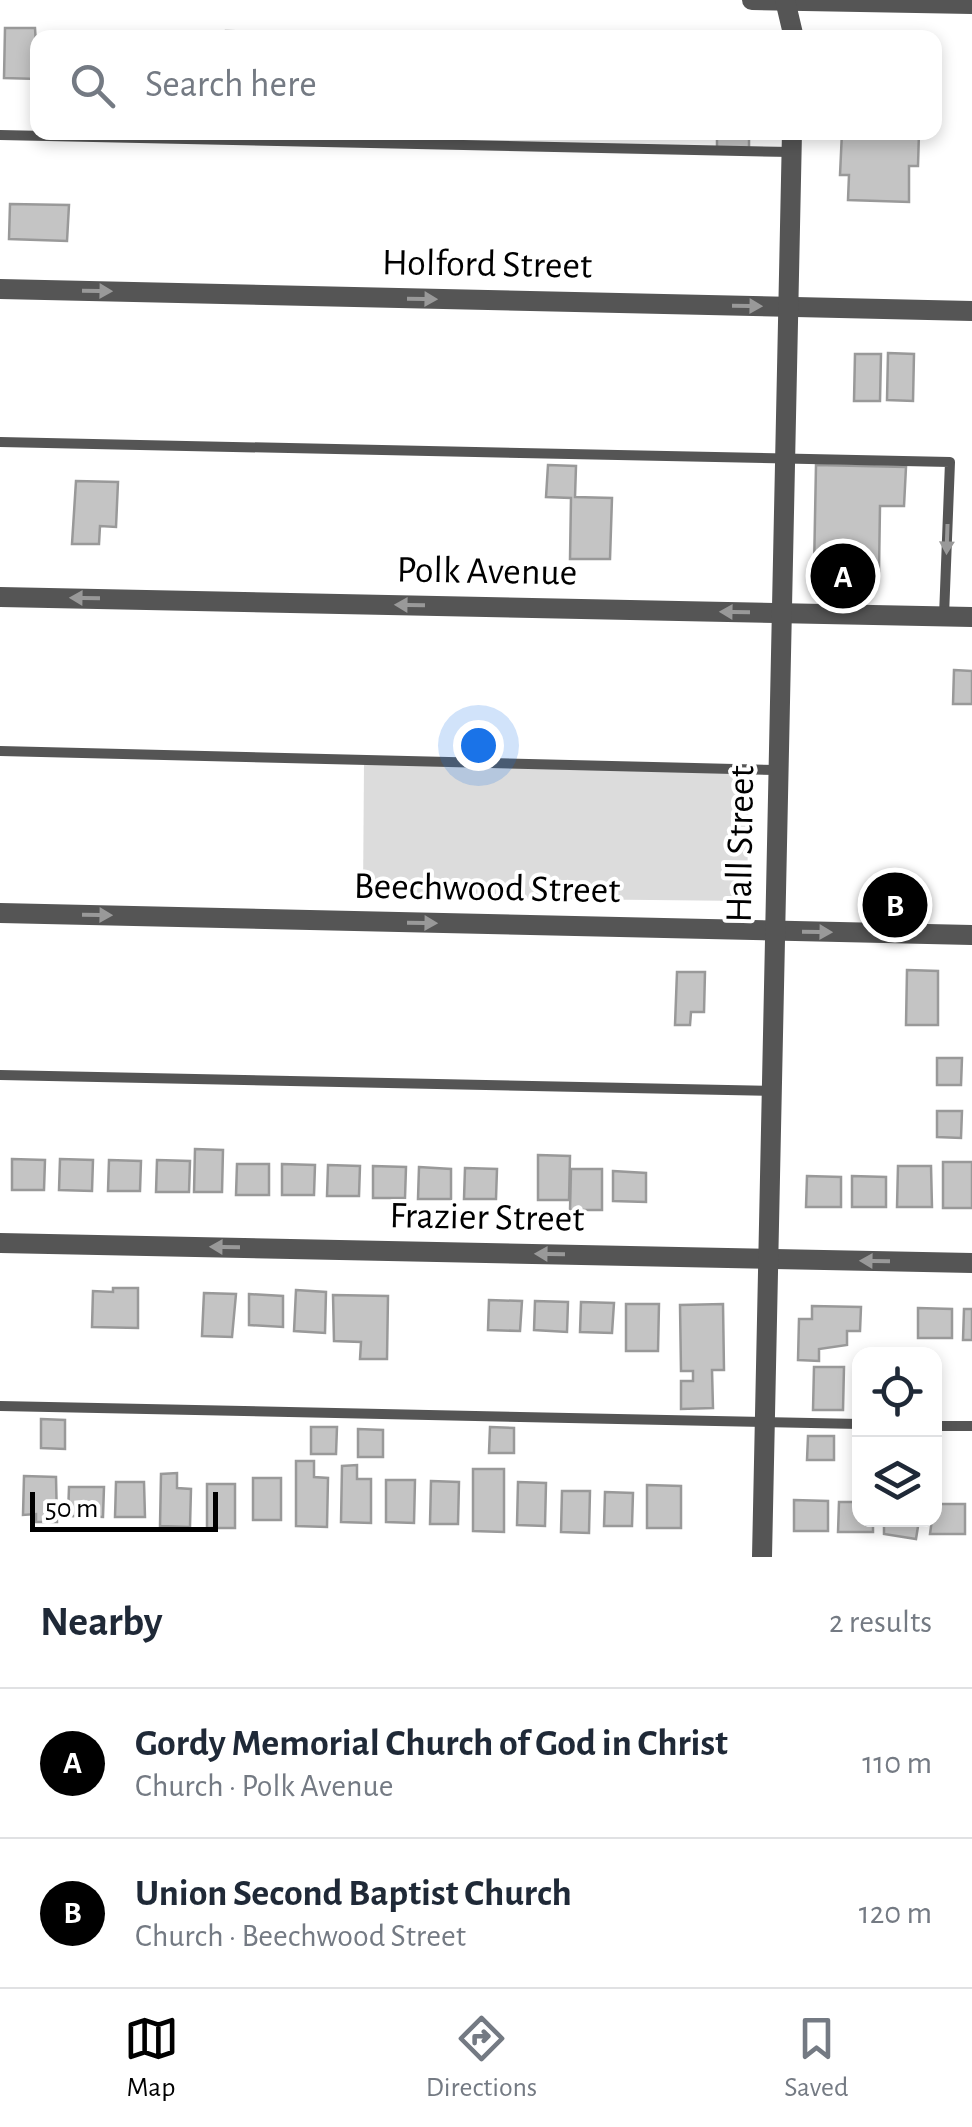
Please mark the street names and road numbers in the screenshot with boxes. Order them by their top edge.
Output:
street label: Holford Street [382,244,592,286]
street label: Polk Avenue [396,551,578,593]
street label: Hall Street [721,765,761,923]
street label: Beechwood Street [353,868,621,910]
street label: Frazier Street [389,1197,585,1239]

